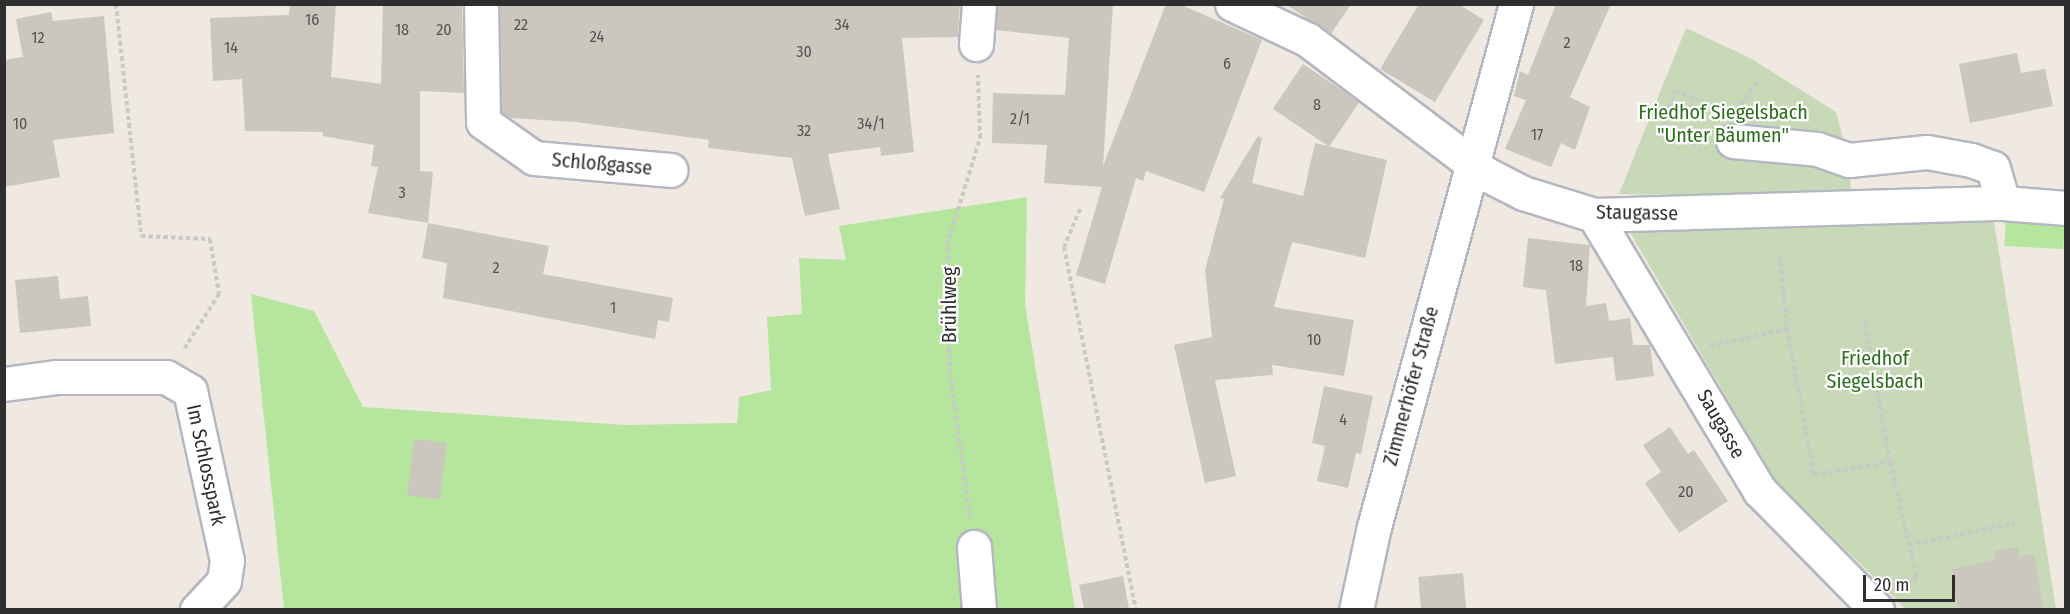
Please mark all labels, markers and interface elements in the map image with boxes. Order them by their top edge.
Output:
house number: 16 [305,10,319,30]
house number: 22 [514,15,528,35]
house number: 34 [835,15,849,35]
house number: 18 [395,20,409,40]
house number: 20 [436,20,452,40]
house number: 24 [590,27,604,47]
house number: 12 [31,28,45,48]
house number: 2 [1563,33,1571,53]
house number: 14 [224,38,238,58]
house number: 30 [796,42,812,62]
house number: 6 [1223,54,1231,74]
house number: 8 [1313,95,1321,115]
park label: Friedhof Siegelsbach "Unter Bäumen" [1638,101,1808,148]
house number: 2/1 [1010,109,1030,129]
house number: 10 [13,114,27,134]
house number: 34/1 [857,114,885,134]
house number: 32 [797,121,811,141]
house number: 17 [1531,125,1543,145]
street label: Schloßgasse [551,148,653,180]
house number: 3 [398,183,406,203]
street label: Staugasse [1596,200,1678,226]
house number: 18 [1569,256,1583,276]
house number: 2 [492,258,500,278]
street label: Brühlweg [937,267,961,343]
house number: 1 [610,298,616,318]
street label: Zimmerhöfer Straße [1378,304,1444,468]
house number: 10 [1307,330,1321,350]
park label: Friedhof Siegelsbach [1827,346,1923,393]
street label: Saugasse [1692,385,1750,463]
street label: Im Schlosspark [181,402,231,528]
house number: 4 [1339,410,1347,430]
house number: 20 [1678,482,1694,502]
scale bar [1866,563,1958,601]
text: 20 m [1874,574,1909,596]

